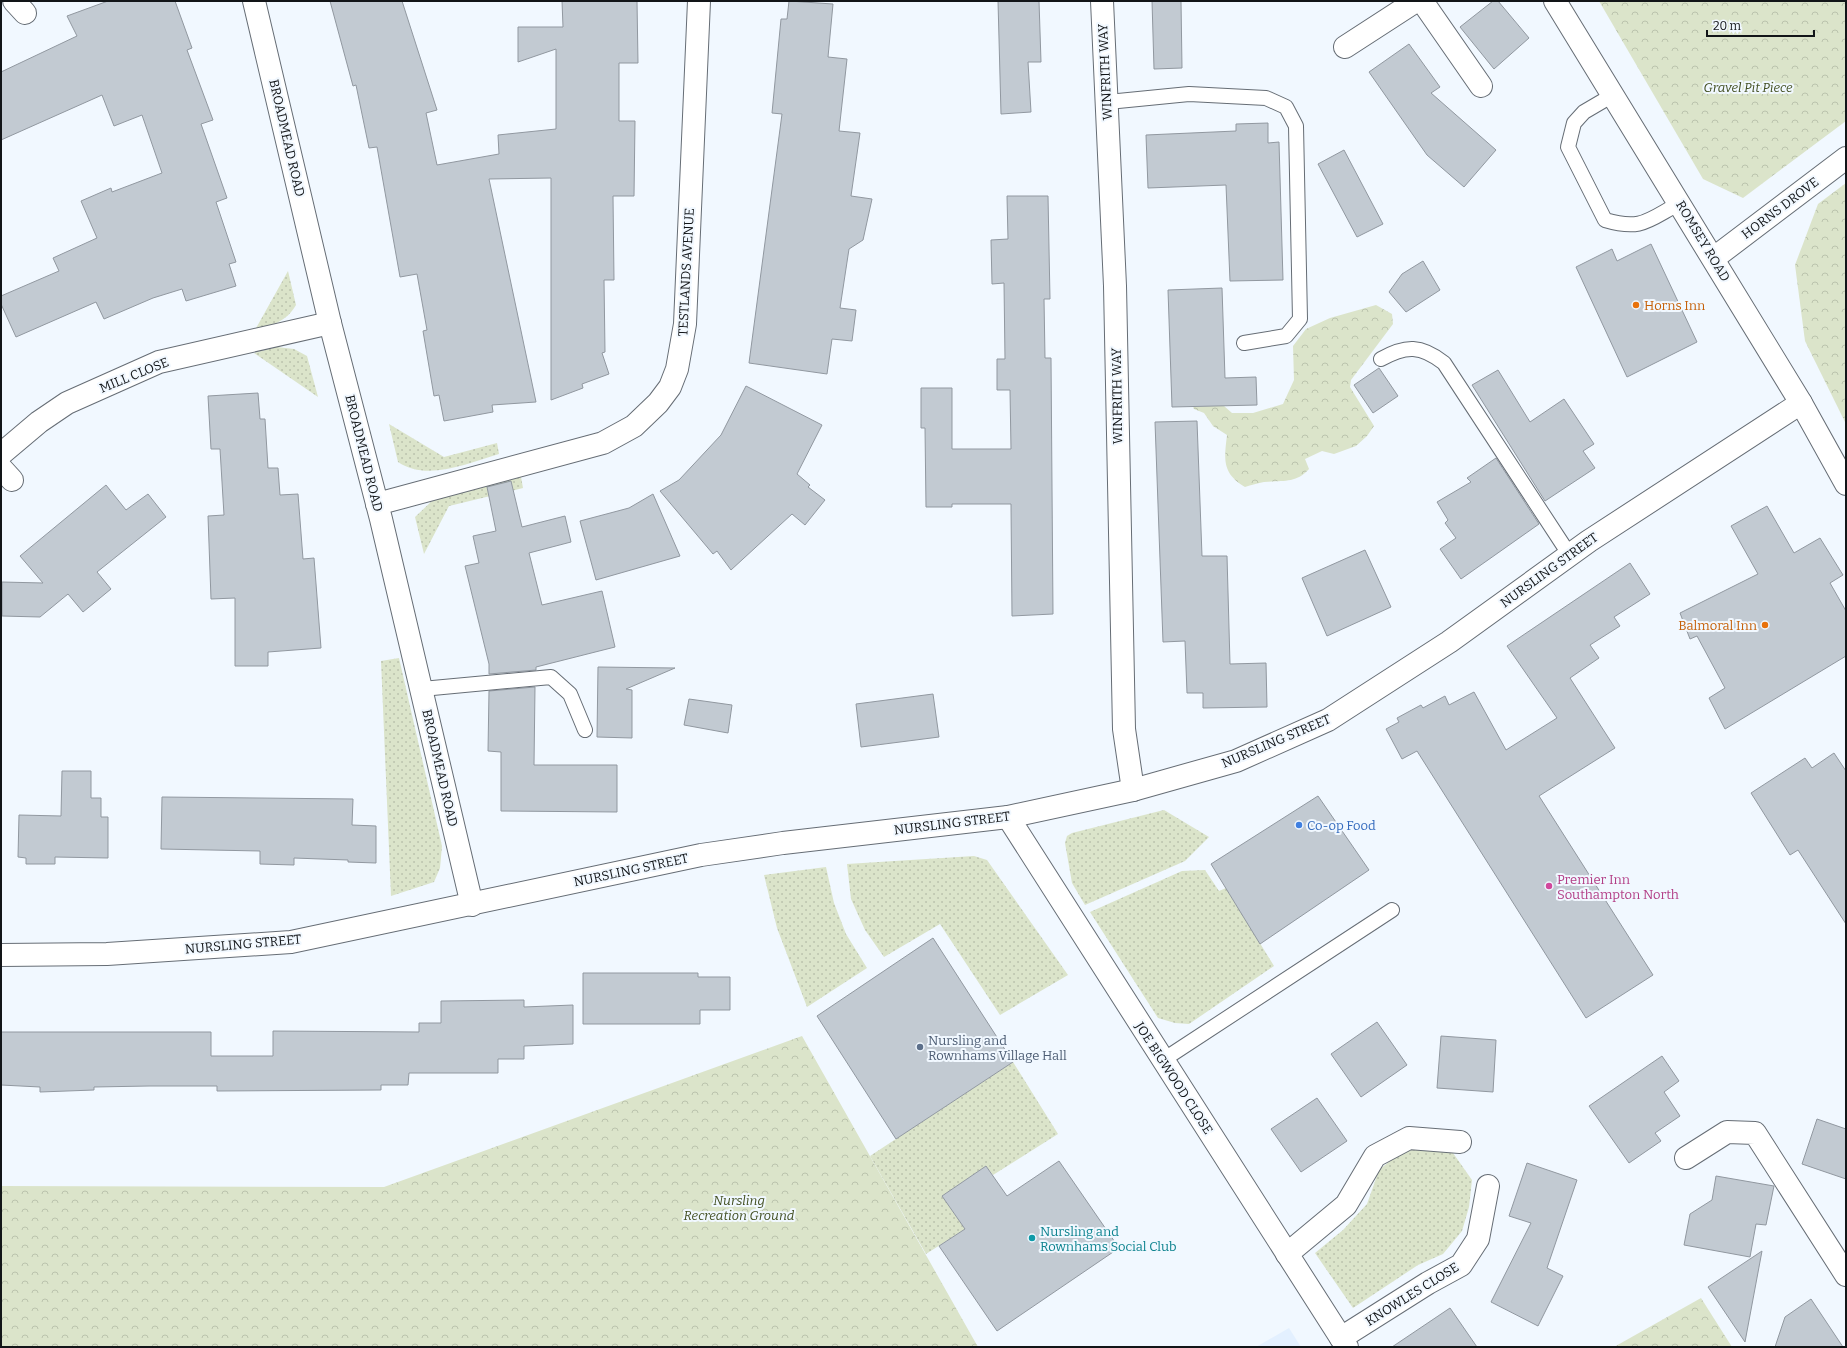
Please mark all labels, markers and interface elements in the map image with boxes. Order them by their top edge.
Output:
scale bar [1707,12,1814,38]
text: 20 m [1713,19,1742,33]
street label: WINFRITH WAY [1095,23,1115,121]
street label: BROADMEAD ROAD [266,78,308,198]
park label: Gravel Pit Piece [1703,80,1793,95]
street label: HORNS DROVE [1739,174,1821,242]
street label: ROMSEY ROAD [1673,198,1733,284]
street label: TESTLANDS AVENUE [675,207,697,337]
place label: Horns Inn [1644,298,1706,313]
marker: Horns Inn [1631,300,1641,310]
street label: WINFRITH WAY [1109,347,1125,444]
street label: MILL CLOSE [97,354,171,396]
street label: BROADMEAD ROAD [342,393,386,513]
street label: NURSLING STREET [1497,529,1601,610]
place label: Balmoral Inn [1678,618,1758,633]
marker: Balmoral Inn [1760,620,1770,630]
street label: BROADMEAD ROAD [419,708,461,828]
street label: NURSLING STREET [1219,711,1333,771]
street label: NURSLING STREET [893,808,1011,838]
place label: Co-op Food [1307,818,1376,833]
marker: Co-op Food [1294,820,1304,830]
street label: NURSLING STREET [572,850,690,889]
place label: Premier Inn Southampton North [1557,872,1679,902]
marker: Premier Inn Southampton North [1544,881,1554,891]
street label: NURSLING STREET [184,931,302,957]
street label: JOE BIGWOOD CLOSE [1132,1018,1216,1137]
place label: Nursling and Rownhams Village Hall [928,1033,1067,1063]
marker: Nursling and Rownhams Village Hall [915,1042,925,1052]
park label: Nursling Recreation Ground [684,1193,795,1223]
place label: Nursling and Rownhams Social Club [1040,1224,1177,1254]
marker: Nursling and Rownhams Social Club [1027,1233,1037,1243]
street label: KNOWLES CLOSE [1363,1259,1461,1329]

